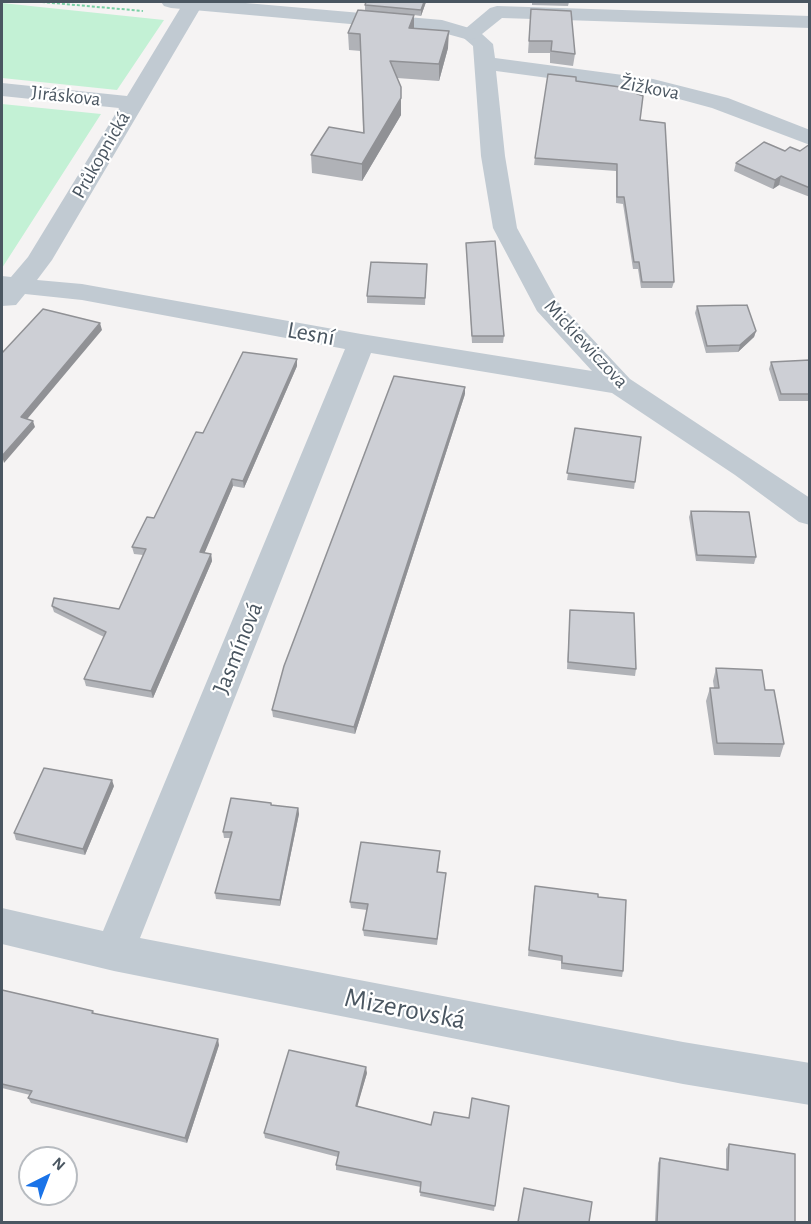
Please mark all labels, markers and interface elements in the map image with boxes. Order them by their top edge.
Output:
street label: Žižkova [619,71,681,105]
street label: Jiráskova [30,80,102,112]
street label: Průkopnická [67,107,135,203]
street label: Mickiewiczova [539,295,633,393]
street label: Lesní [285,316,337,352]
street label: Jasmínová [207,598,269,698]
street label: Mizerovská [342,981,468,1037]
north arrow [18,1146,78,1206]
text: N [49,1154,68,1174]

